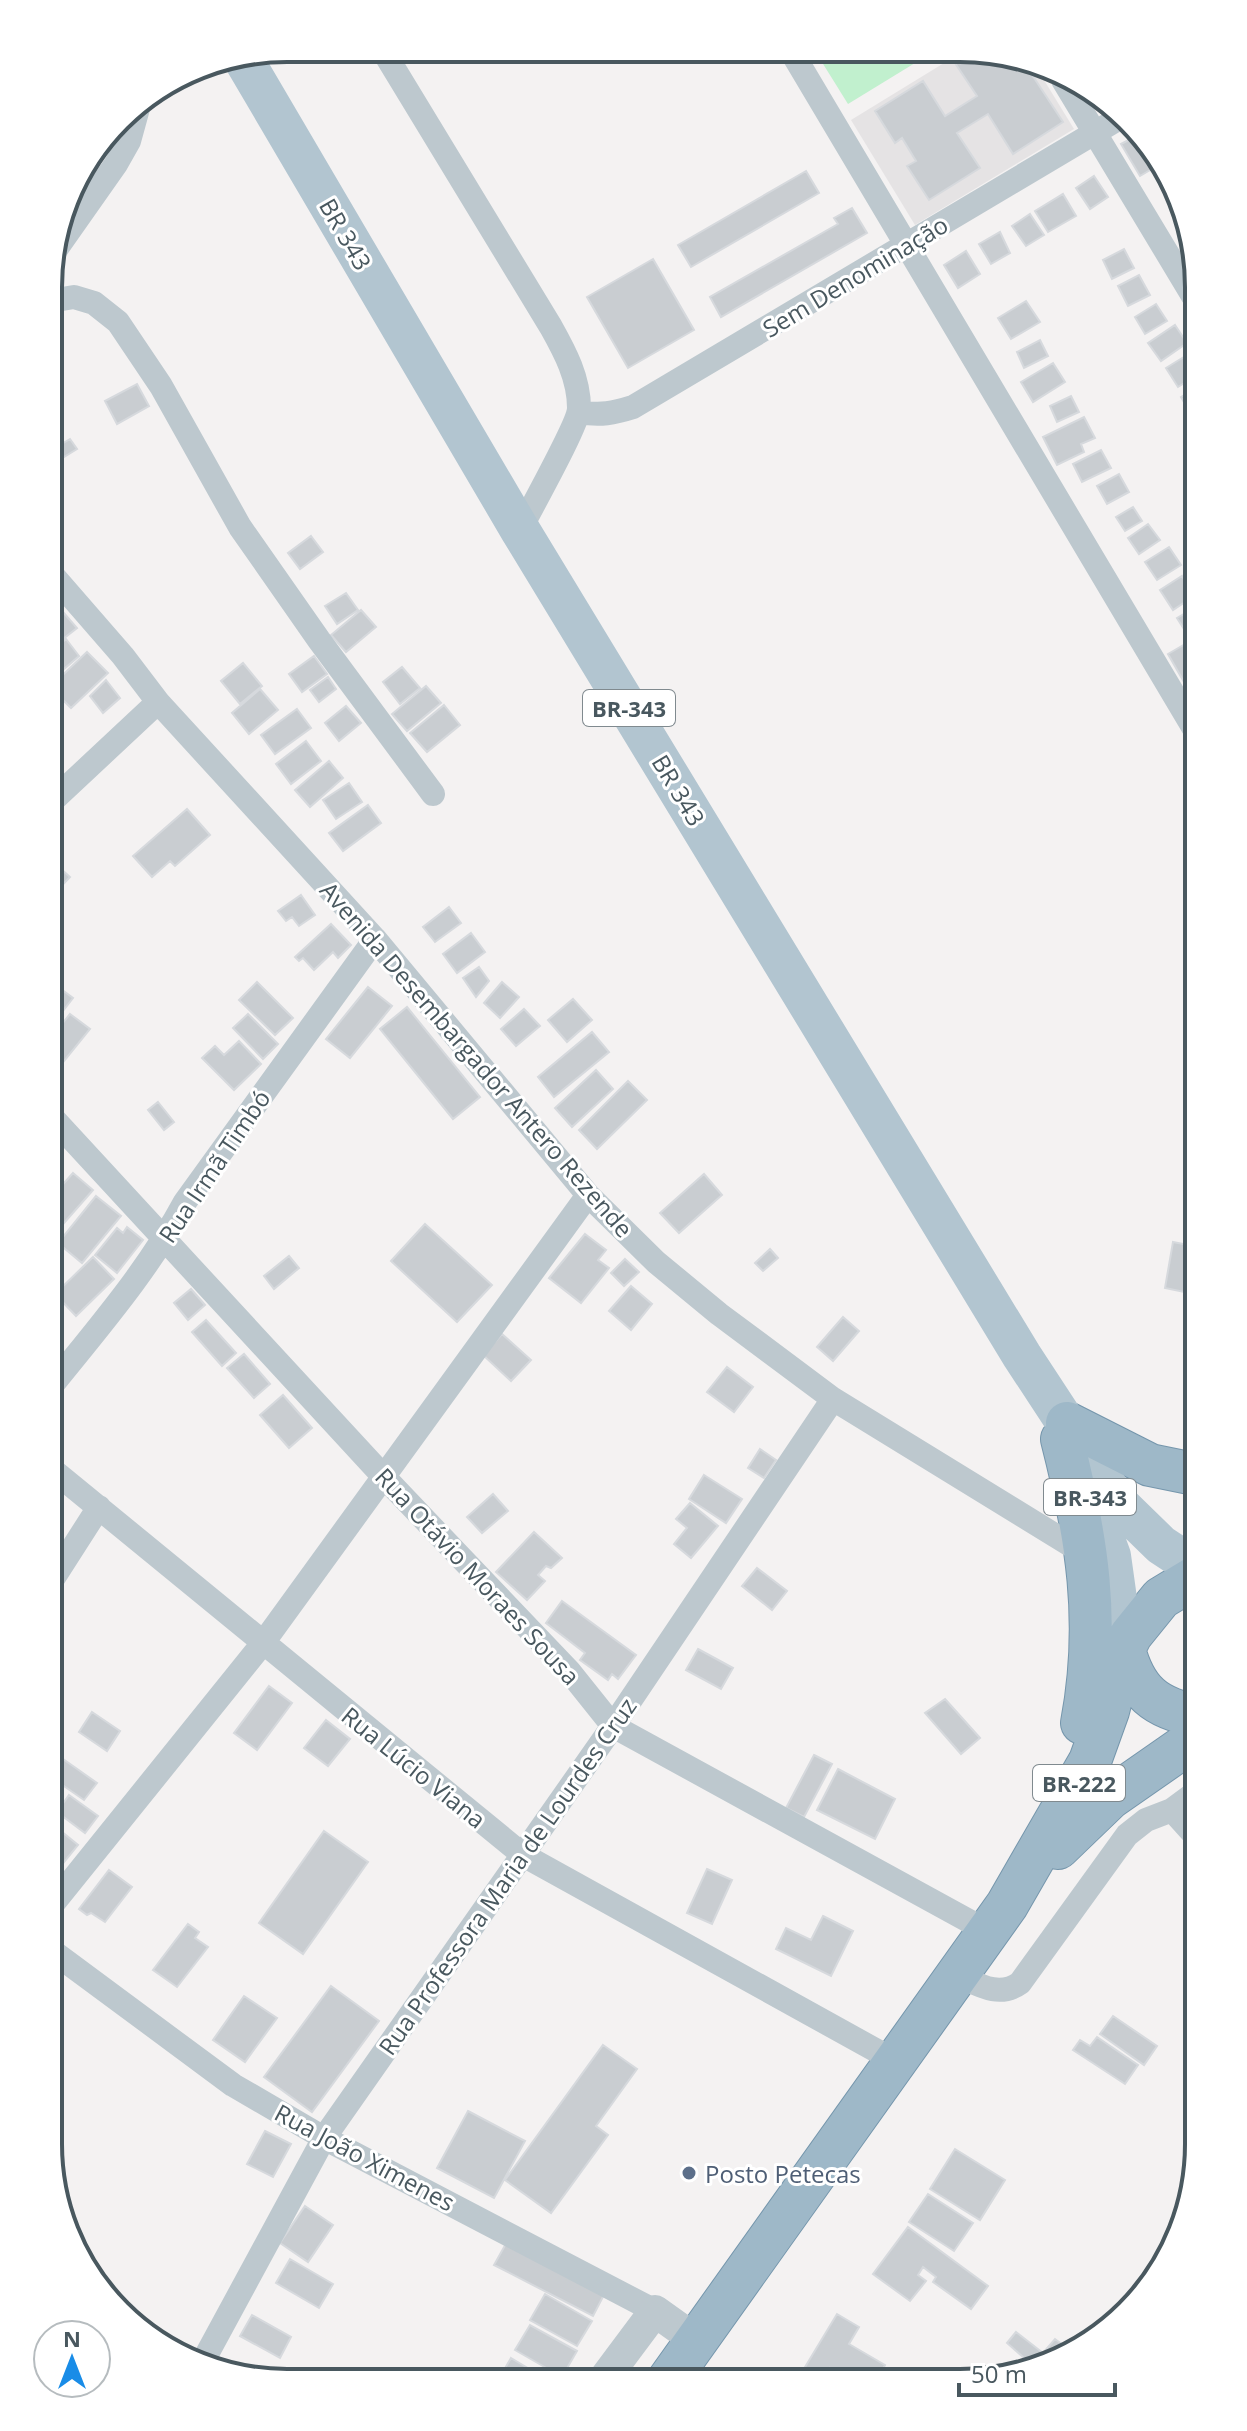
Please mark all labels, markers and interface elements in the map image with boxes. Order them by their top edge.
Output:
street label: BR 343 [312,192,380,276]
street label: Sem Denominação [756,208,954,344]
road number: BR-343 [583,690,675,726]
street label: BR 343 [645,748,713,832]
street label: Avenida Desembargador Antero Rezende [313,874,641,1244]
street label: Rua Irmã Timbó [151,1083,277,1249]
street label: Rua Otávio Moraes Sousa [368,1460,588,1692]
road number: BR-343 [1044,1479,1136,1515]
street label: Rua Professora Maria de Lourdes Cruz [370,1691,644,2061]
street label: Rua Lúcio Viana [335,1699,493,1835]
road number: BR-222 [1033,1765,1125,1801]
street label: Rua João Ximenes [269,2096,461,2218]
place label: Posto Petecas [705,2157,861,2190]
marker: Posto Petecas [680,2164,698,2182]
north arrow [32,2319,112,2399]
text: N [63,2323,81,2353]
scale bar [959,2347,1115,2397]
text: 50 m [971,2357,1027,2390]

